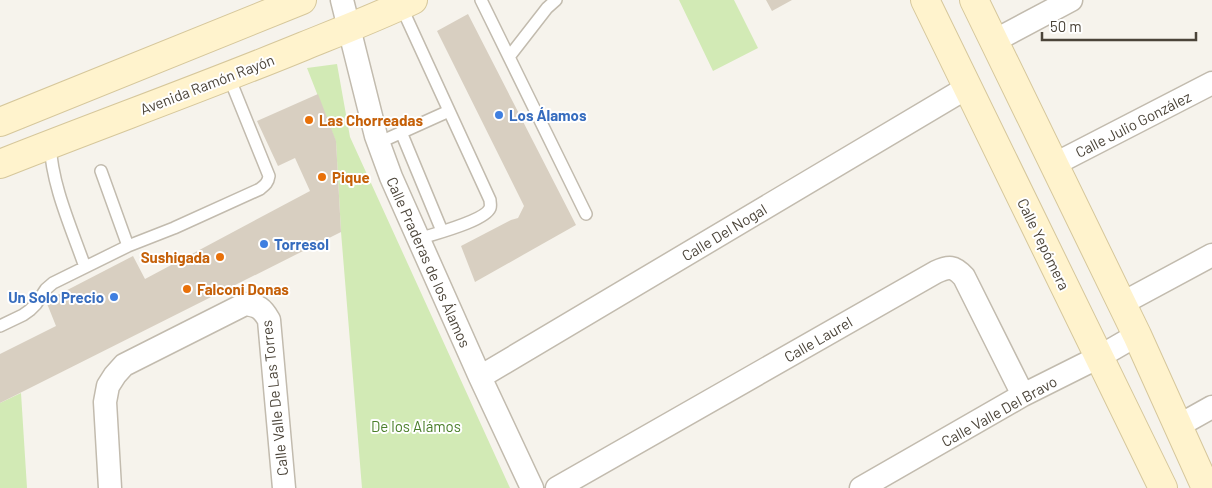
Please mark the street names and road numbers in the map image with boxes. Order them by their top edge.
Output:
street label: Avenida Ramón Rayón [137,50,277,118]
street label: Calle Julio González [1072,87,1194,161]
street label: Calle Praderas de los Álamos [383,174,475,350]
street label: Calle Yepómera [1014,195,1074,293]
street label: Calle Del Nogal [678,200,770,264]
street label: Calle Laurel [781,312,855,366]
street label: Calle Valle De Las Torres [257,319,291,477]
street label: Calle Valle Del Bravo [938,372,1060,450]

